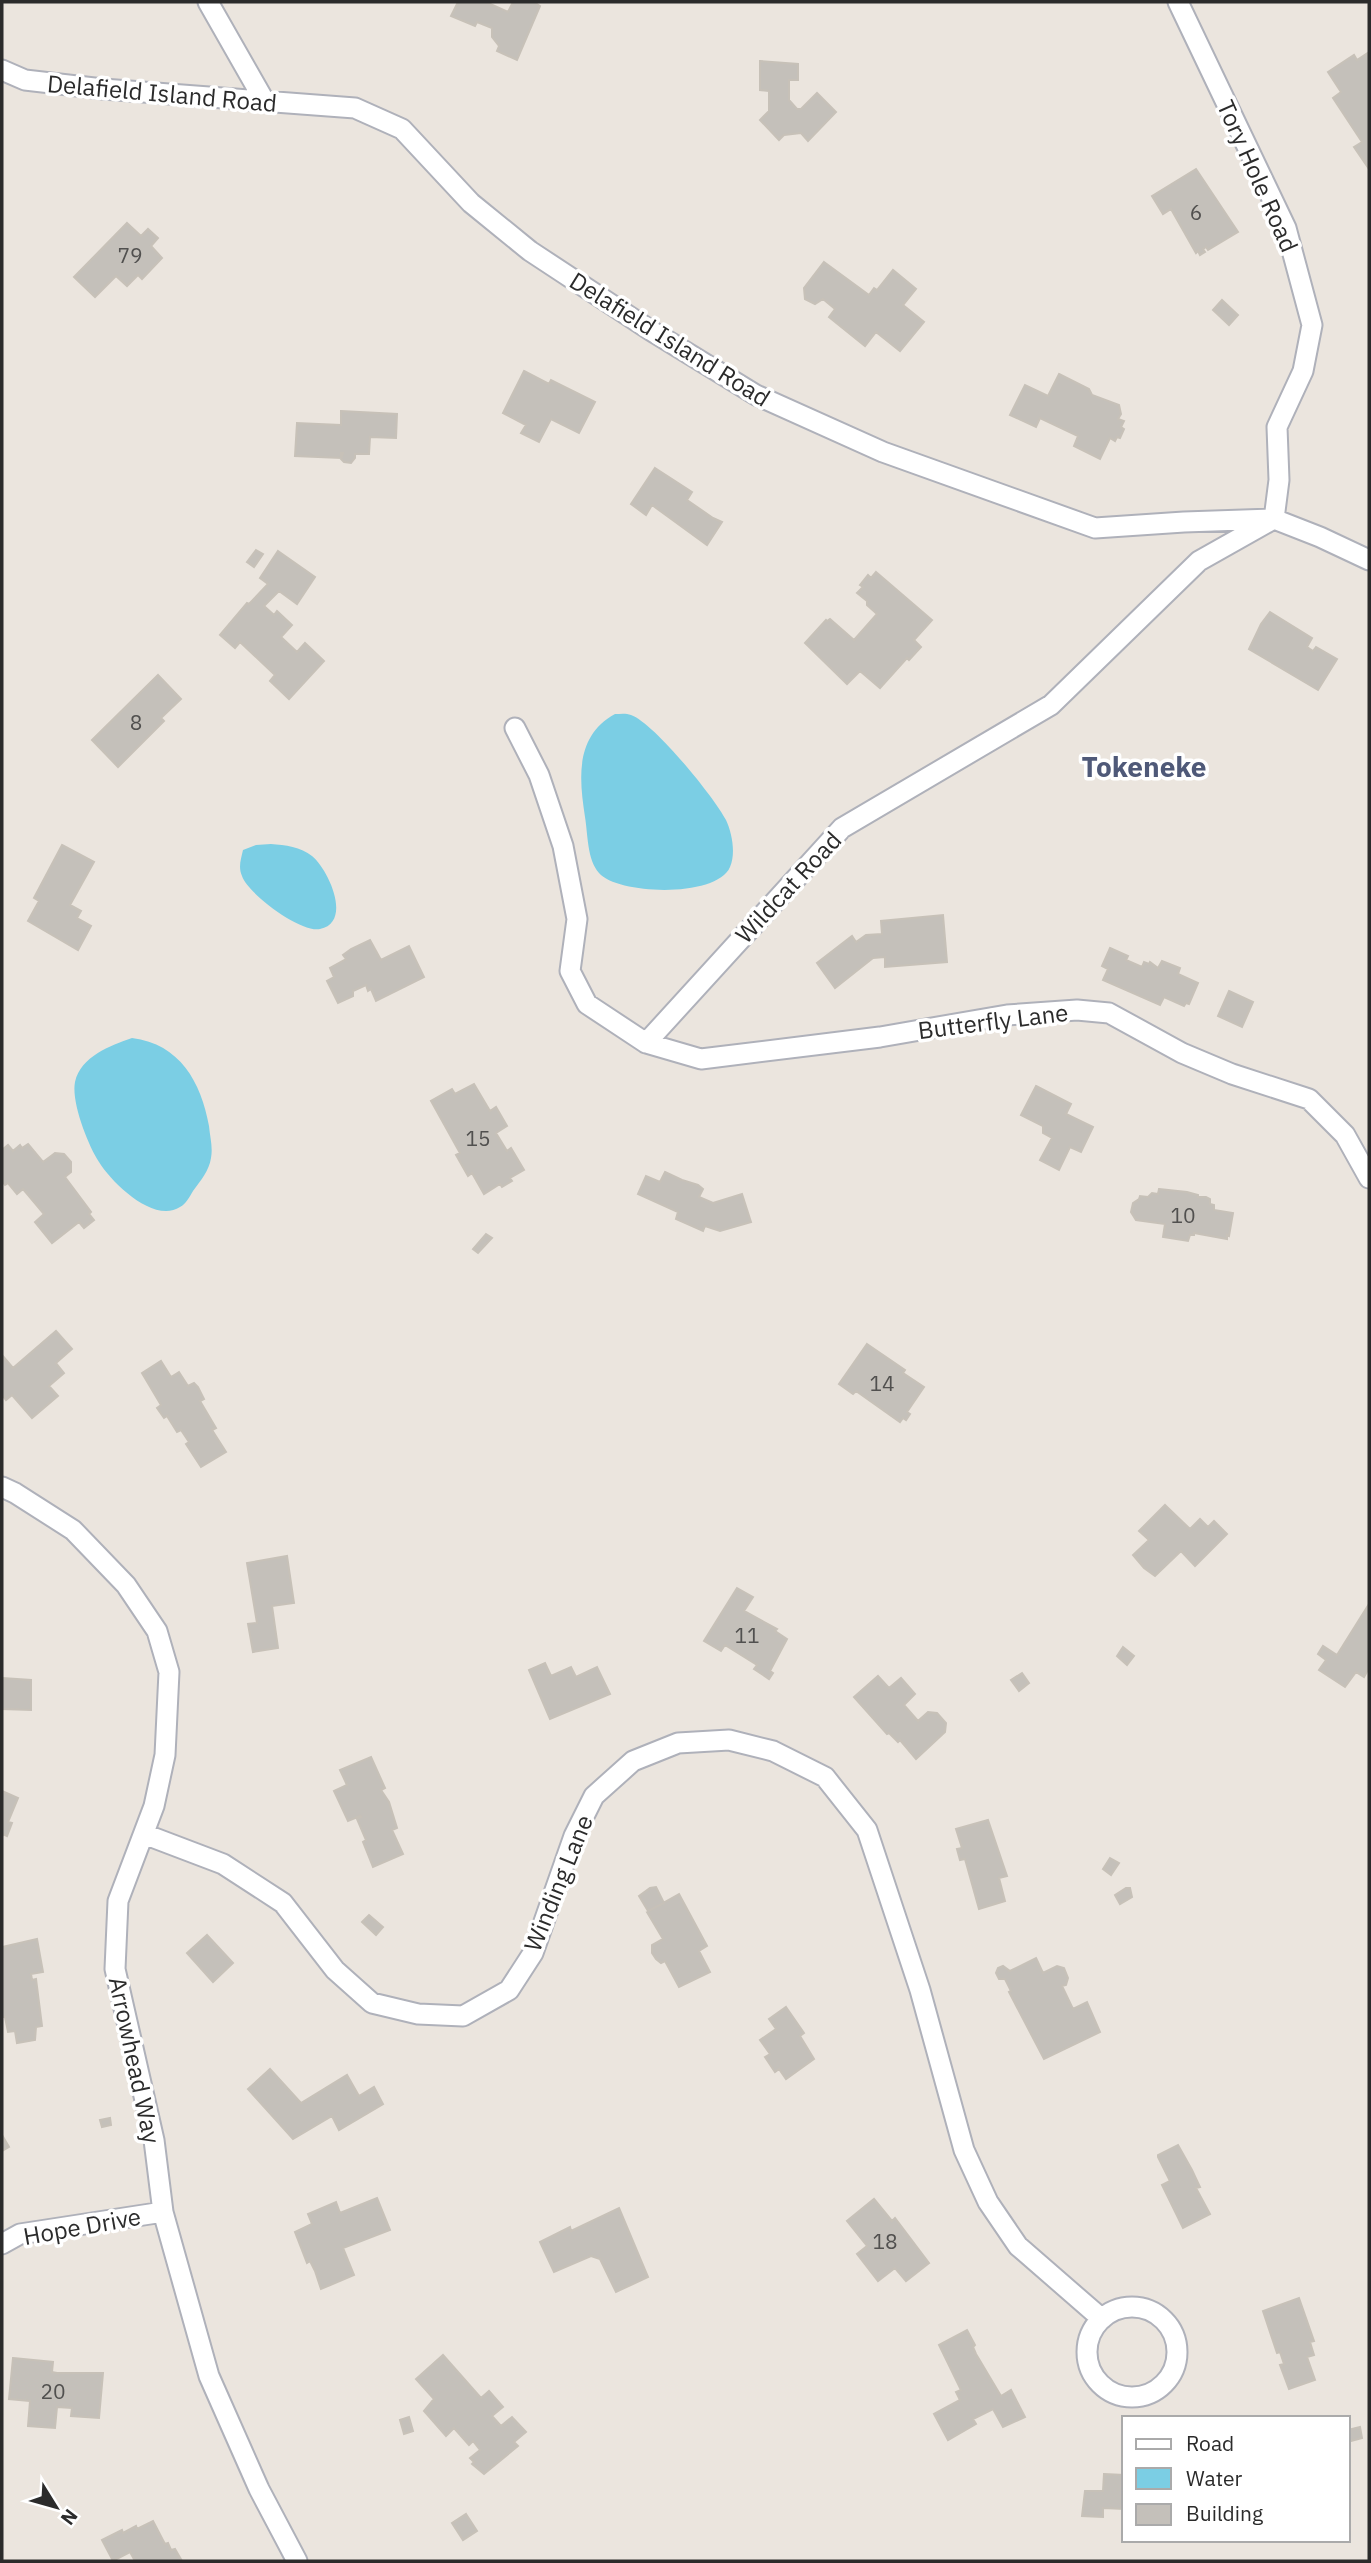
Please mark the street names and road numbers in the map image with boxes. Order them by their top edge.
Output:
street label: Delafield Island Road [46,67,278,119]
street label: Tory Hole Road [1210,95,1306,257]
street label: Delafield Island Road [564,264,776,414]
street label: Wildcat Road [728,824,848,950]
street label: Butterfly Lane [916,996,1070,1046]
street label: Winding Lane [516,1810,600,1956]
street label: Arrowhead Way [102,1974,168,2146]
street label: Hope Drive [21,2200,143,2252]

